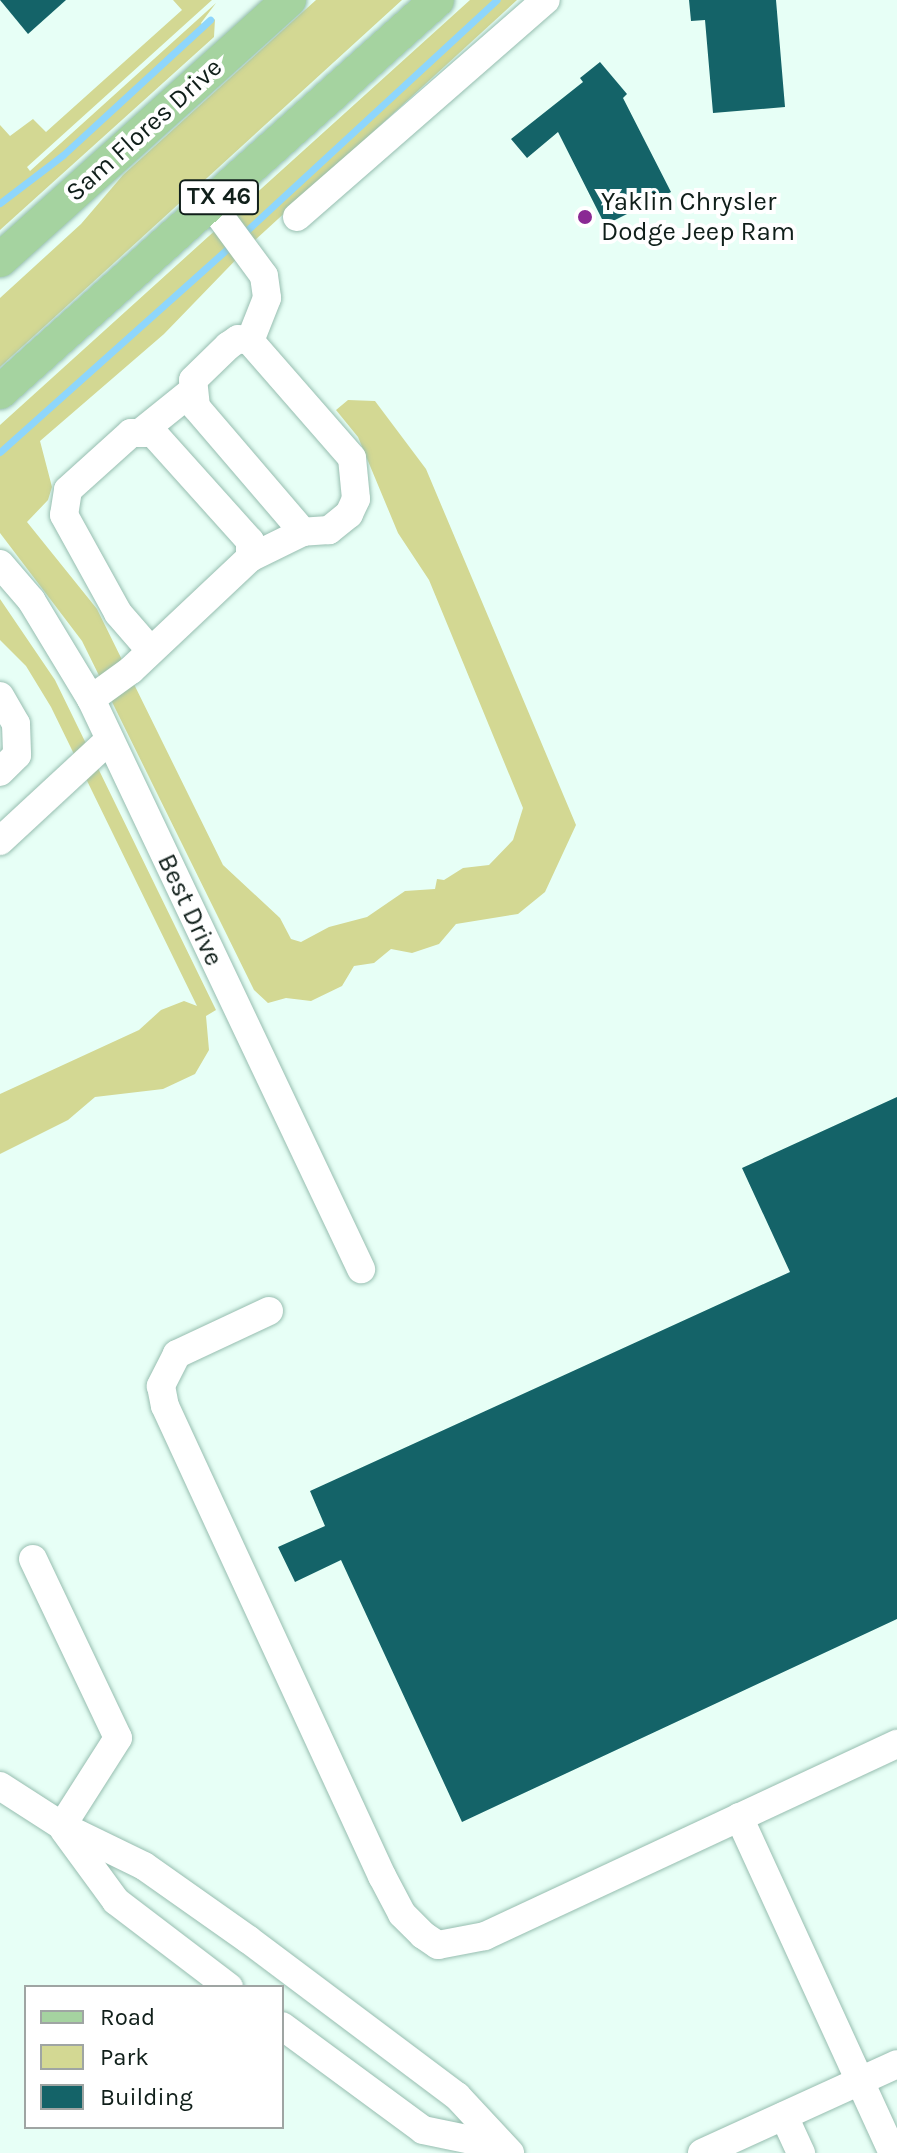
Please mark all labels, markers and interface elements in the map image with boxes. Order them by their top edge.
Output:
street label: Sam Flores Drive [60,52,228,208]
road number: TX 46 [177,177,261,217]
place label: Yaklin Chrysler Dodge Jeep Ram [601,186,795,248]
marker: Yaklin Chrysler Dodge Jeep Ram [576,208,594,226]
street label: Best Drive [151,849,229,971]
legend [24,1985,284,2129]
text: Road [100,2003,155,2031]
text: Park [100,2043,149,2071]
text: Building [100,2083,193,2111]

